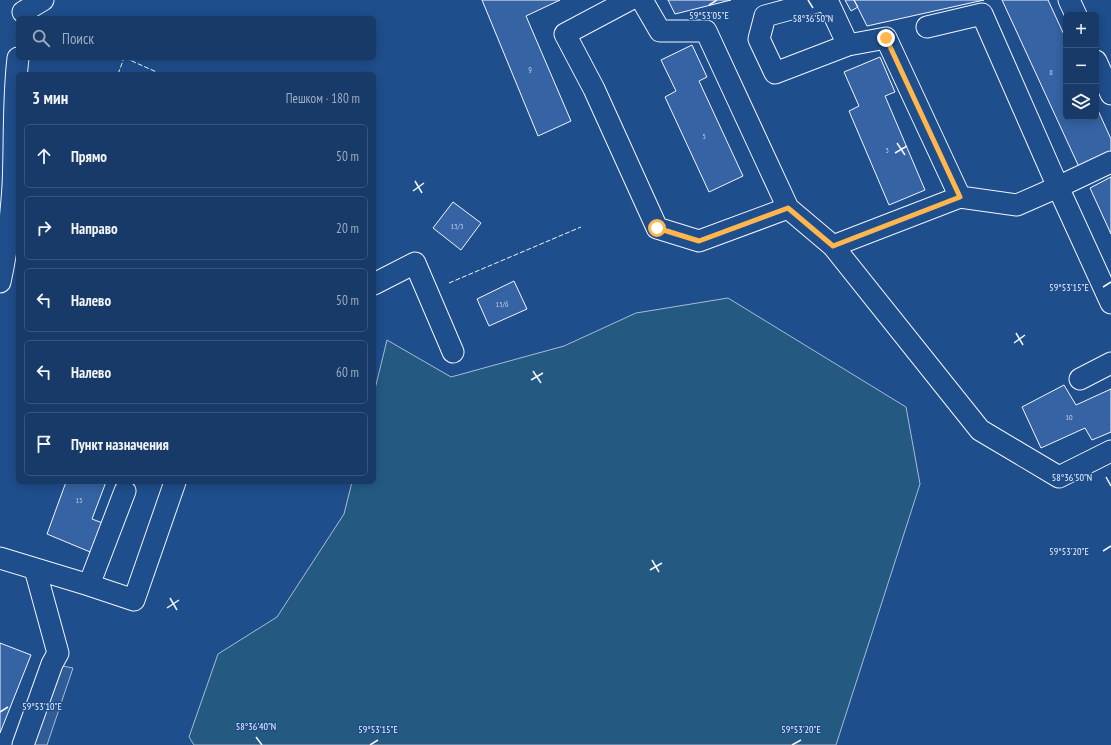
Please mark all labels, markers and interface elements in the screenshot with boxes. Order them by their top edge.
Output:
text: 59°53'05"E [689,9,729,22]
text: 58°36'50"N [793,12,833,25]
map controls [1063,12,1099,120]
button: + [1063,12,1099,48]
search box [16,16,376,60]
icon: search [30,27,52,49]
text: Поиск [62,29,94,48]
route end [877,29,895,47]
button: − [1063,48,1099,84]
house number: 9 [528,64,532,74]
house number: 8 [1049,67,1053,77]
button: layers [1063,84,1099,120]
text: 3 мин [32,87,68,109]
text: Пешком · 180 m [286,90,360,107]
house number: 5 [702,131,706,141]
icon: ahead [33,145,55,167]
house number: 3 [885,145,889,155]
text: Прямо [71,147,107,166]
text: 50 m [336,148,359,165]
icon: right [33,217,55,239]
text: Направо [71,219,118,238]
route start [648,219,666,237]
text: 20 m [336,220,359,237]
house number: 13/5 [450,221,464,231]
text: 59°53'15"E [1049,281,1089,294]
icon: left [33,289,55,311]
text: Налево [71,291,111,310]
text: 50 m [336,292,359,309]
house number: 13/6 [495,299,509,309]
icon: left [33,361,55,383]
text: Налево [71,363,111,382]
text: 60 m [336,364,359,381]
house number: 10 [1065,412,1073,422]
icon: arrive [33,433,55,455]
text: Пункт назначения [71,435,169,454]
text: 58°36'50"N [1052,471,1092,484]
house number: 15 [75,495,83,505]
text: 59°53'20"E [1049,545,1089,558]
text: 59°53'10"E [22,700,62,713]
text: 58°36'40"N [236,720,276,733]
text: 59°53'15"E [358,723,398,736]
text: 59°53'20"E [781,723,821,736]

